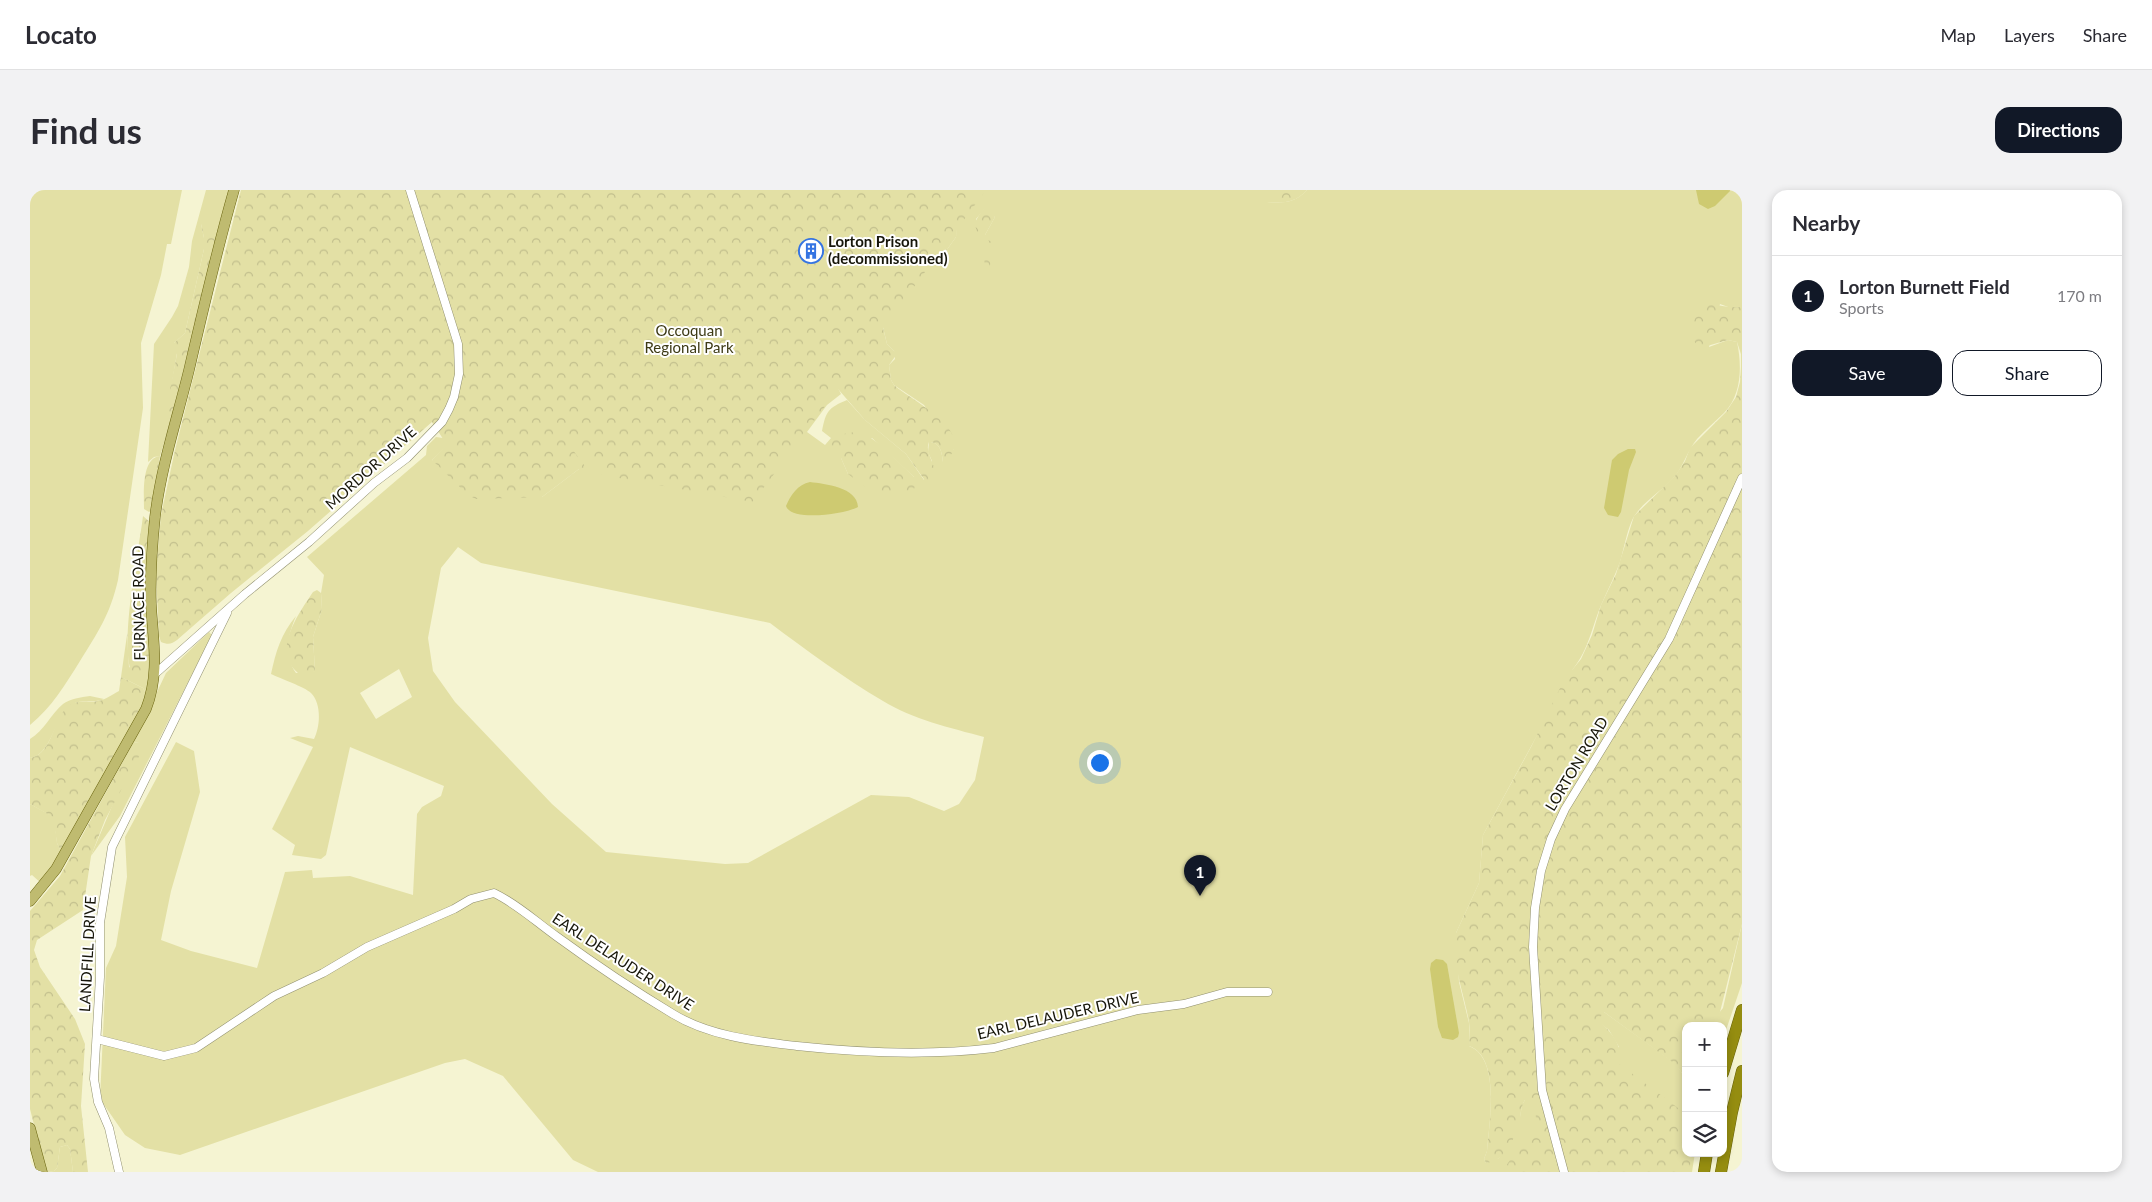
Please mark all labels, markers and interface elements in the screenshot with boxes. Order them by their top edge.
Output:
text: Locato [25,20,97,49]
text: Map [1940,24,1976,46]
text: Layers [2004,24,2055,46]
text: Share [2083,24,2127,46]
button: Directions [1995,107,2122,153]
text: Find us [30,109,142,151]
text: Nearby [1792,210,1860,235]
place label: Lorton Prison (decommissioned) [828,232,948,267]
building icon: Lorton Prison (decommissioned) [798,238,824,264]
text: Lorton Burnett Field [1839,275,2010,298]
text: 1 [1803,286,1813,305]
text: 170 m [2057,286,2102,305]
text: Sports [1839,298,1884,317]
park label: Occoquan Regional Park [644,321,734,356]
button: Save [1792,350,1942,396]
button: Share [1952,350,2102,396]
street label: MORDOR DRIVE [321,422,419,513]
street label: FURNACE ROAD [128,545,148,661]
street label: LORTON ROAD [1541,713,1611,814]
your location [1087,750,1113,776]
pin: 1 [1184,855,1216,896]
street label: LANDFILL DRIVE [75,896,99,1012]
street label: EARL DELAUDER DRIVE [549,909,698,1014]
street label: EARL DELAUDER DRIVE [975,988,1140,1042]
map controls [1682,1022,1727,1157]
button: + [1682,1022,1727,1067]
button: − [1682,1067,1727,1112]
button: layers [1682,1112,1727,1157]

